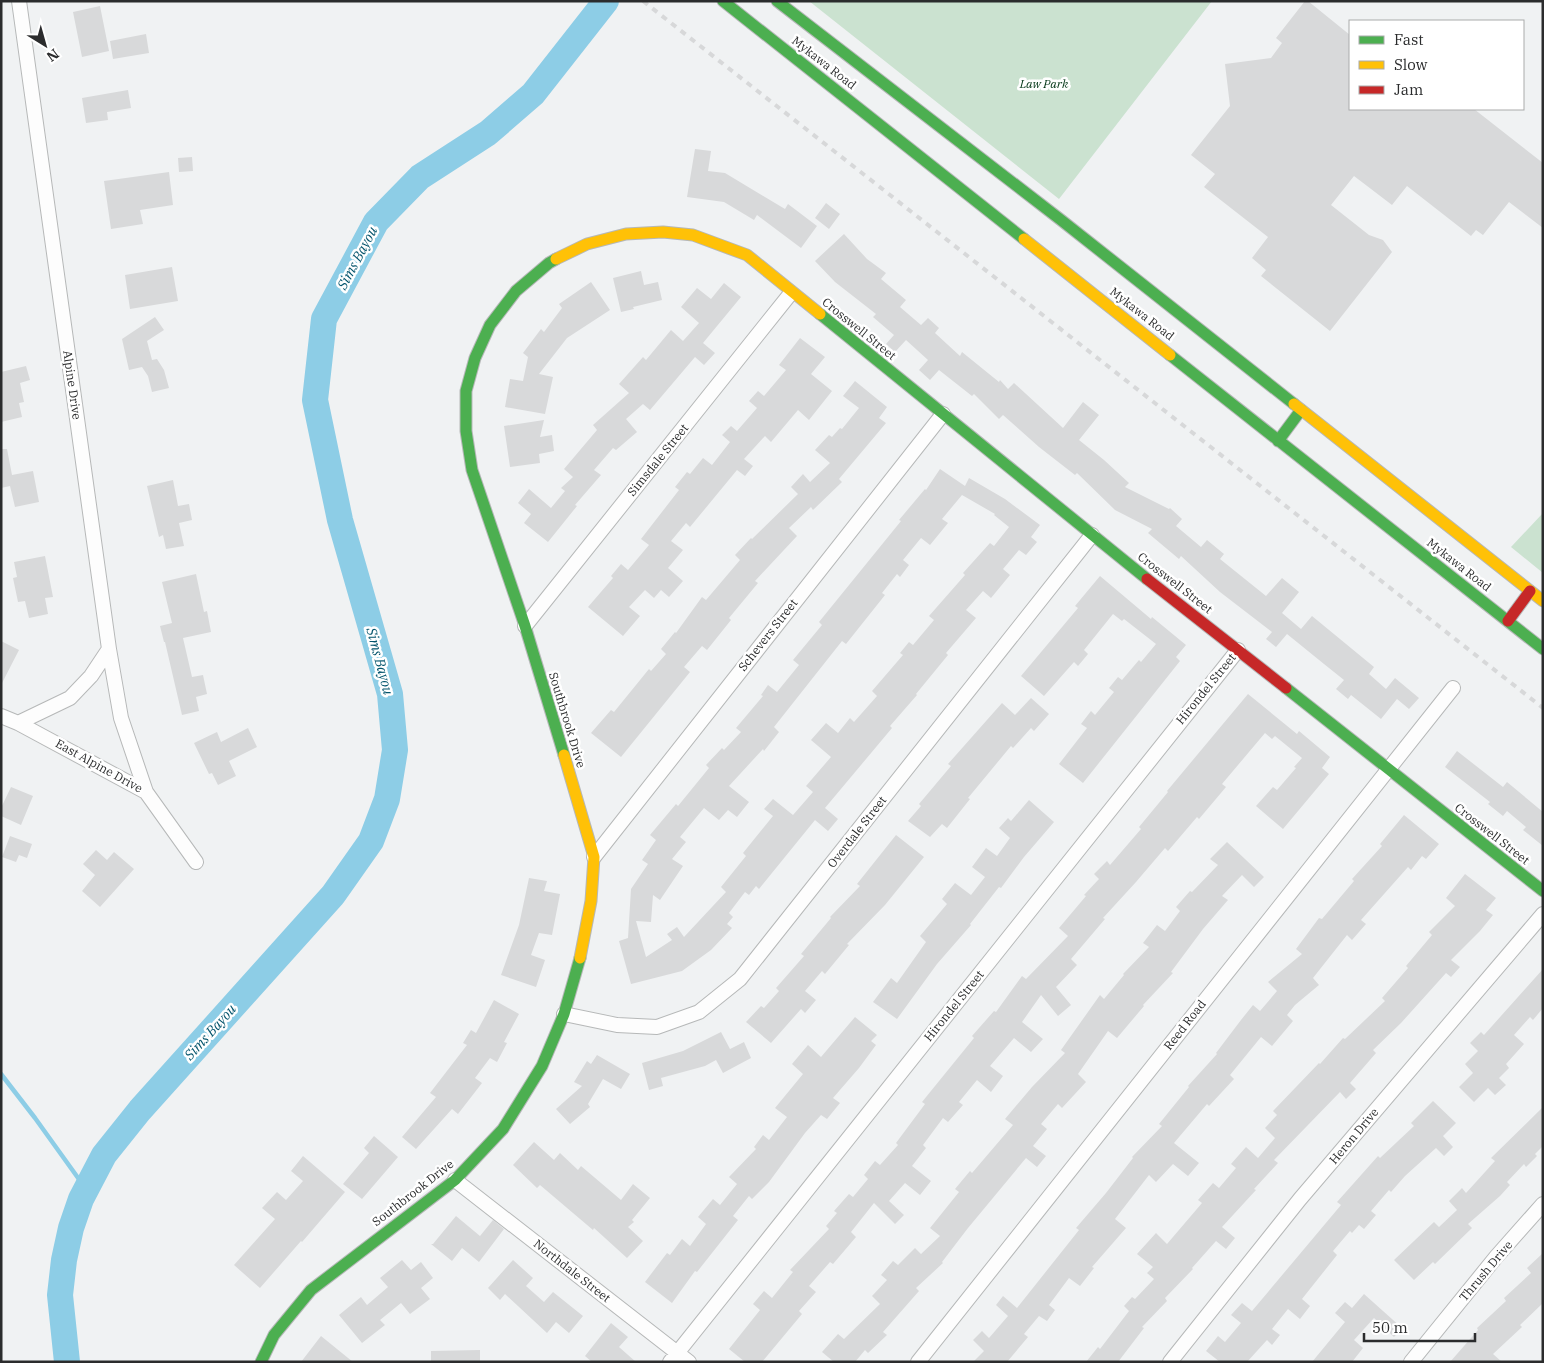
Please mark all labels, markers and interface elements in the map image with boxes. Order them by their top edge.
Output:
north arrow [20,20,70,70]
legend [1349,20,1524,110]
text: Fast [1394,30,1424,49]
street label: Mykawa Road [789,33,859,92]
text: N [43,45,63,66]
text: Slow [1394,55,1428,74]
park label: Law Park [1019,76,1069,91]
text: Jam [1394,80,1423,99]
water label: Sims Bayou [332,223,381,294]
street label: Mykawa Road [1107,284,1177,343]
street label: Crosswell Street [819,294,899,363]
street label: Alpine Drive [60,349,85,421]
street label: Simsdale Street [624,421,691,499]
street label: Mykawa Road [1424,535,1494,594]
street label: Crosswell Street [1135,549,1216,616]
street label: Schevers Street [735,596,800,674]
water label: Sims Bayou [362,624,398,697]
street label: Hirondel Street [1172,650,1239,727]
street label: Southbrook Drive [546,670,589,769]
street label: East Alpine Drive [53,735,145,796]
street label: Overdale Street [824,793,889,871]
street label: Crosswell Street [1452,800,1533,867]
street label: Hirondel Street [920,967,987,1044]
street label: Reed Road [1160,997,1209,1053]
water label: Sims Bayou [180,1000,240,1064]
street label: Heron Drive [1326,1105,1381,1167]
street label: Southbrook Drive [369,1156,456,1229]
street label: Northdale Street [531,1236,614,1305]
street label: Thrush Drive [1456,1237,1515,1304]
scale bar [1364,1310,1475,1342]
text: 50 m [1372,1318,1408,1337]

